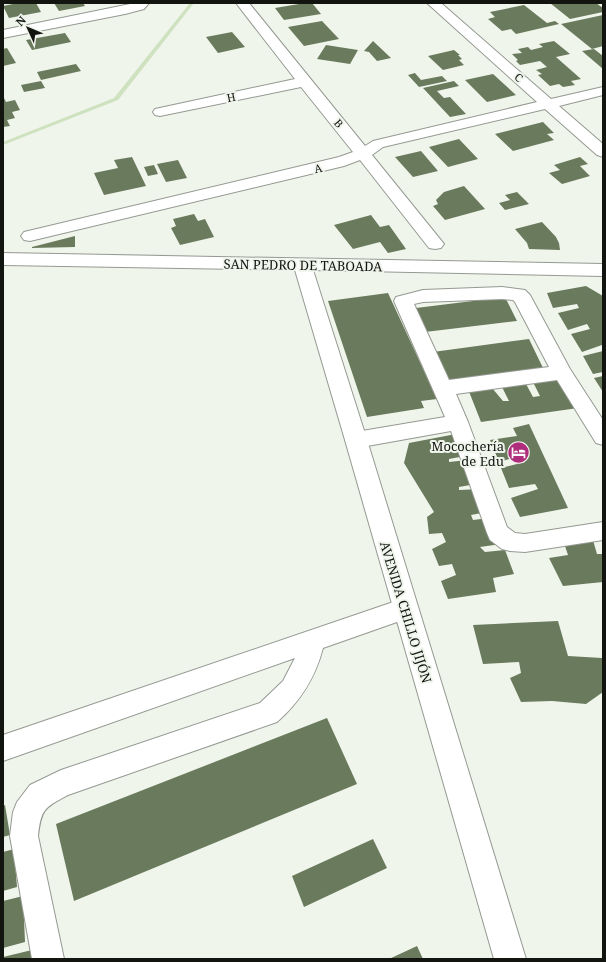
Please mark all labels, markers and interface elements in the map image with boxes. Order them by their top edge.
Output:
north arrow [8,8,48,48]
text: N [12,12,29,29]
street label: C [512,69,527,85]
street label: H [225,89,237,105]
street label: B [331,115,347,131]
street label: A [313,160,324,176]
street label: SAN PEDRO DE TABOADA [224,255,383,275]
place label: Mocochería de Edu [431,437,504,470]
hotel icon: Mocochería de Edu [506,440,532,466]
street label: AVENIDA CHILLO JIJÓN [376,539,436,685]

